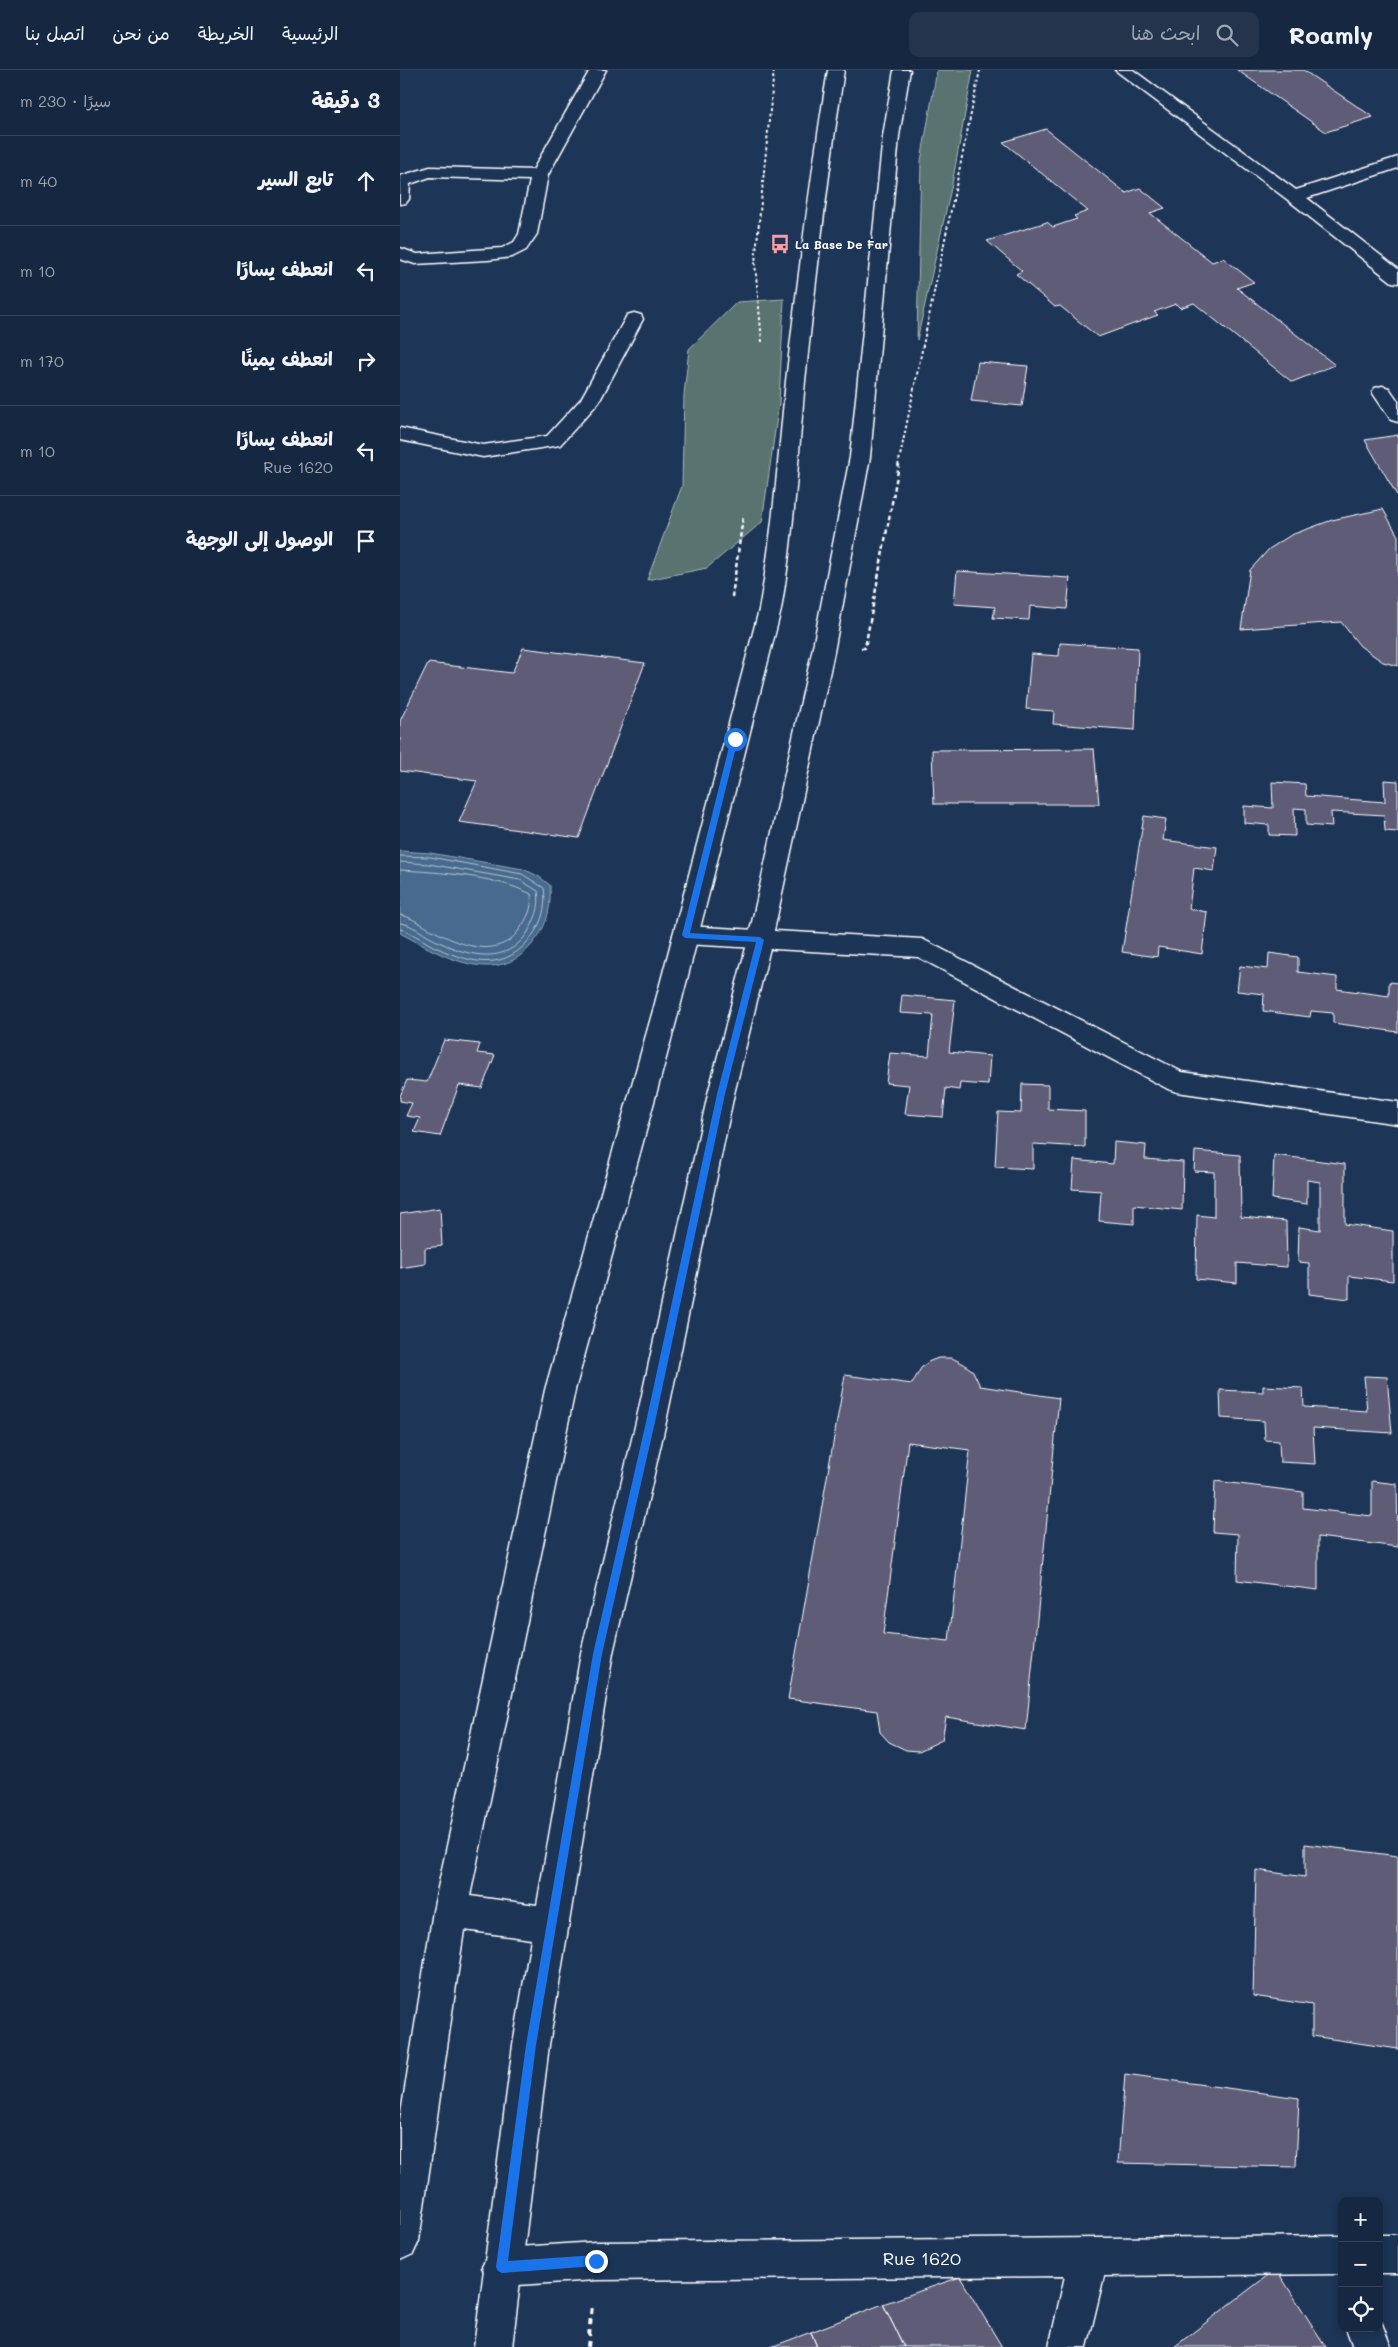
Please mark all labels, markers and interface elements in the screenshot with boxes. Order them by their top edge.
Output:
search box [909,12,1259,57]
text: Roamly [1289,19,1373,50]
text: ابحث هنا [1131,20,1201,45]
text: اتصل بنا [25,21,85,45]
text: من نحن [113,21,170,45]
text: الخريطة [198,21,254,45]
text: الرئيسية [282,21,338,45]
icon: search [1213,21,1241,49]
text: 3 دقيقة [311,86,380,113]
text: سيرًا · 230 m [20,90,111,111]
text: تابع السير [258,166,333,191]
icon: ahead [352,167,380,195]
text: 40 m [20,170,57,191]
bus stop icon: La Base De Far [769,233,791,255]
place label: La Base De Far [795,236,888,252]
text: انعطف يسارًا [236,256,333,281]
icon: left [352,257,380,285]
text: 10 m [20,260,55,281]
text: انعطف يمينًا [241,346,333,371]
icon: right [352,347,380,375]
text: 170 m [20,350,64,371]
text: انعطف يسارًا [236,426,333,451]
icon: left [352,437,380,465]
text: 10 m [20,440,55,461]
text: Rue 1620 [263,456,333,477]
text: الوصول إلى الوجهة [186,526,333,551]
icon: arrive [352,527,380,555]
route start [724,728,747,751]
map controls [1338,2197,1383,2332]
button: + [1338,2197,1383,2242]
button: − [1338,2242,1383,2287]
street label: Rue 1620 [883,2246,961,2270]
route end [585,2250,608,2273]
button: locate [1338,2287,1383,2332]

